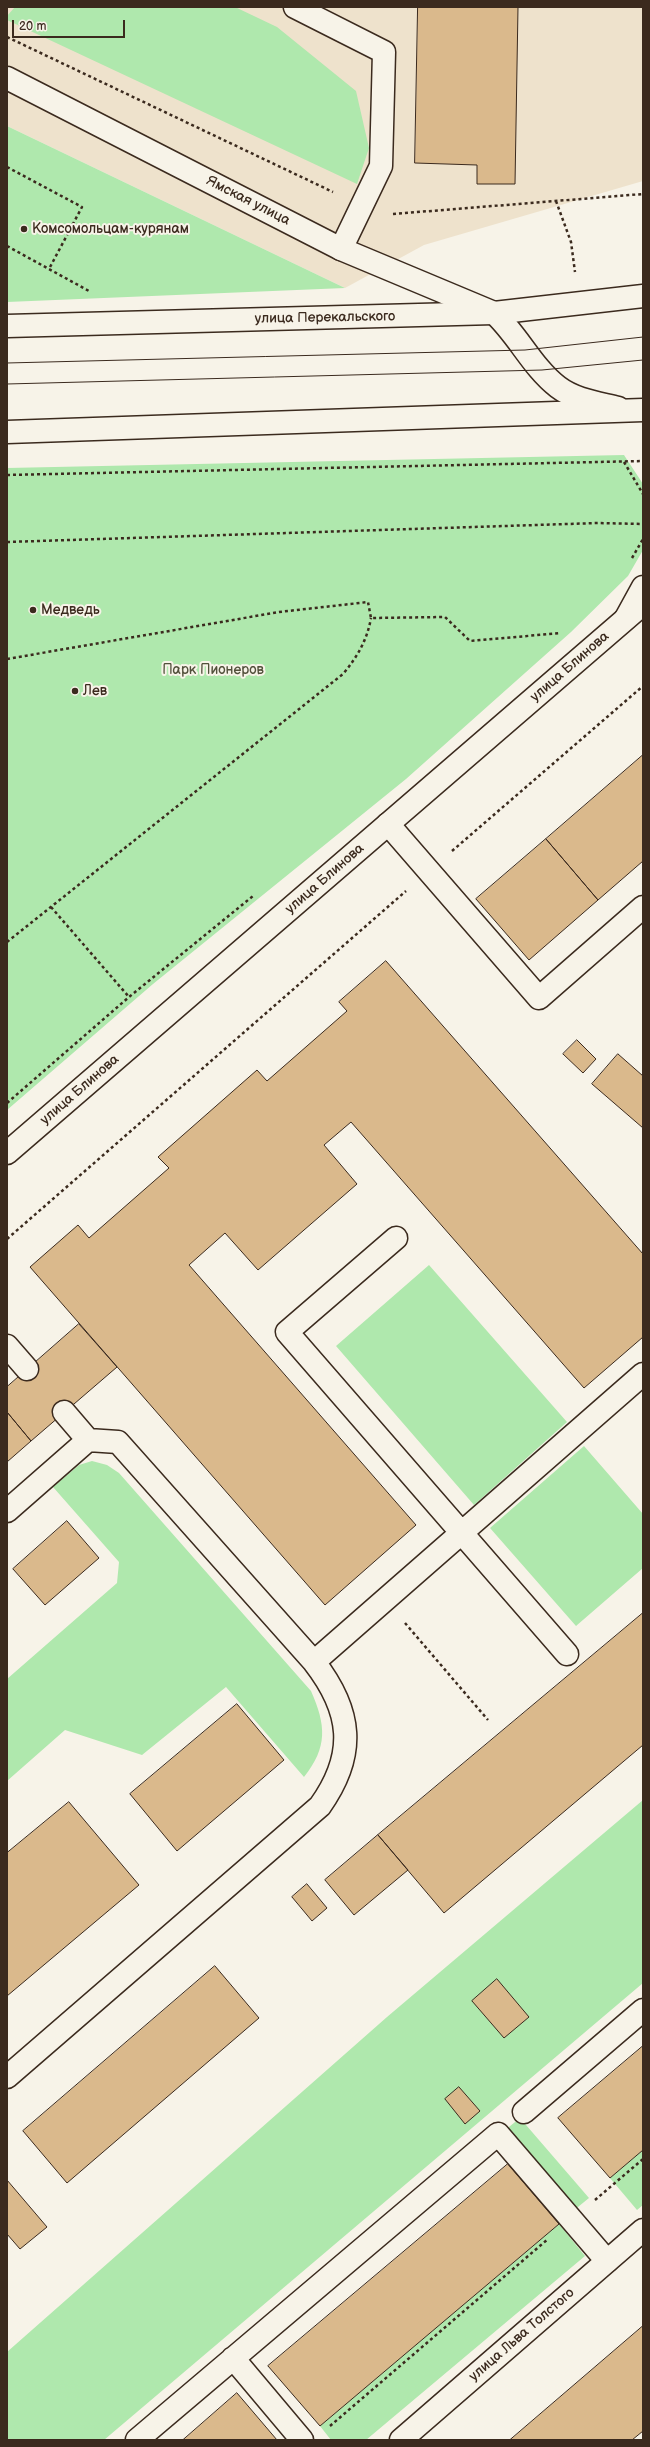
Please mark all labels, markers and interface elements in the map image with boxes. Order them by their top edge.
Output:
scale bar [14,12,127,38]
text: 20 m [19,19,46,34]
street label: Ямская улица [203,173,293,229]
place label: Комсомольцам-курянам [32,221,189,237]
marker: Комсомольцам-курянам [19,224,29,234]
street label: улица Перекальского [255,308,395,328]
place label: Медведь [41,602,100,618]
marker: Медведь [28,605,38,615]
street label: улица Блинова [527,628,613,706]
park label: Парк Пионеров [162,662,264,678]
place label: Лев [83,683,107,699]
marker: Лев [70,686,80,696]
street label: улица Блинова [282,840,368,918]
street label: улица Блинова [37,1051,123,1129]
street label: улица Льва Толстого [466,2285,578,2385]

